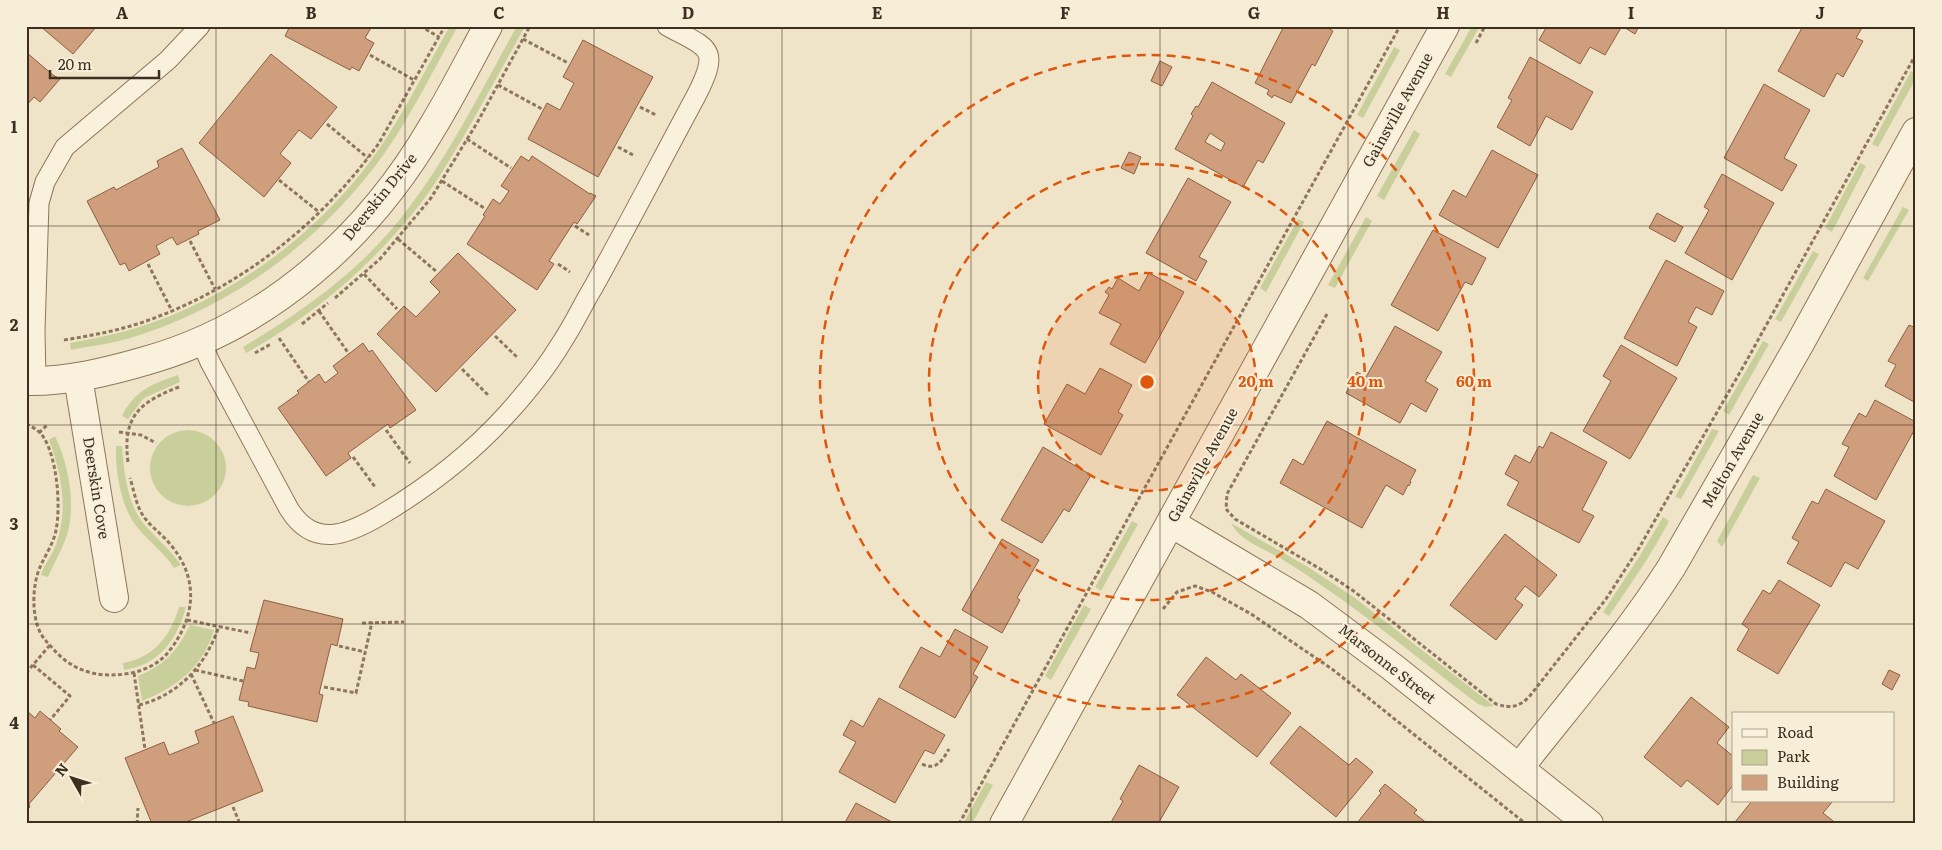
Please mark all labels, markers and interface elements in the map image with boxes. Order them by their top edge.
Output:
text: A [116,0,128,24]
text: B [305,0,317,24]
text: C [493,0,505,24]
text: D [682,0,694,24]
text: E [872,0,883,24]
text: F [1060,0,1070,24]
text: G [1248,0,1260,24]
text: H [1436,0,1450,24]
text: I [1628,0,1634,24]
text: J [1815,0,1825,24]
scale bar [50,48,159,80]
street label: Gainsville Avenue [1356,48,1438,171]
text: 20 m [58,52,92,75]
text: 1 [11,114,18,138]
street label: Deerskin Drive [336,147,422,245]
text: 2 [10,312,19,336]
text: 20 m [1238,369,1274,392]
text: 40 m [1347,369,1383,392]
text: 60 m [1456,369,1492,392]
centre of rings [1138,373,1156,391]
street label: Gainsville Avenue [1161,403,1243,526]
street label: Melton Avenue [1695,407,1769,512]
street label: Deerskin Cove [78,435,117,541]
text: 3 [10,511,19,535]
street label: Marsonne Street [1334,617,1442,708]
text: 4 [9,710,19,734]
legend [1732,712,1894,802]
text: Road [1777,720,1813,743]
text: Park [1777,744,1811,767]
north arrow [48,752,98,802]
text: N [50,758,73,780]
text: Building [1777,770,1839,793]

